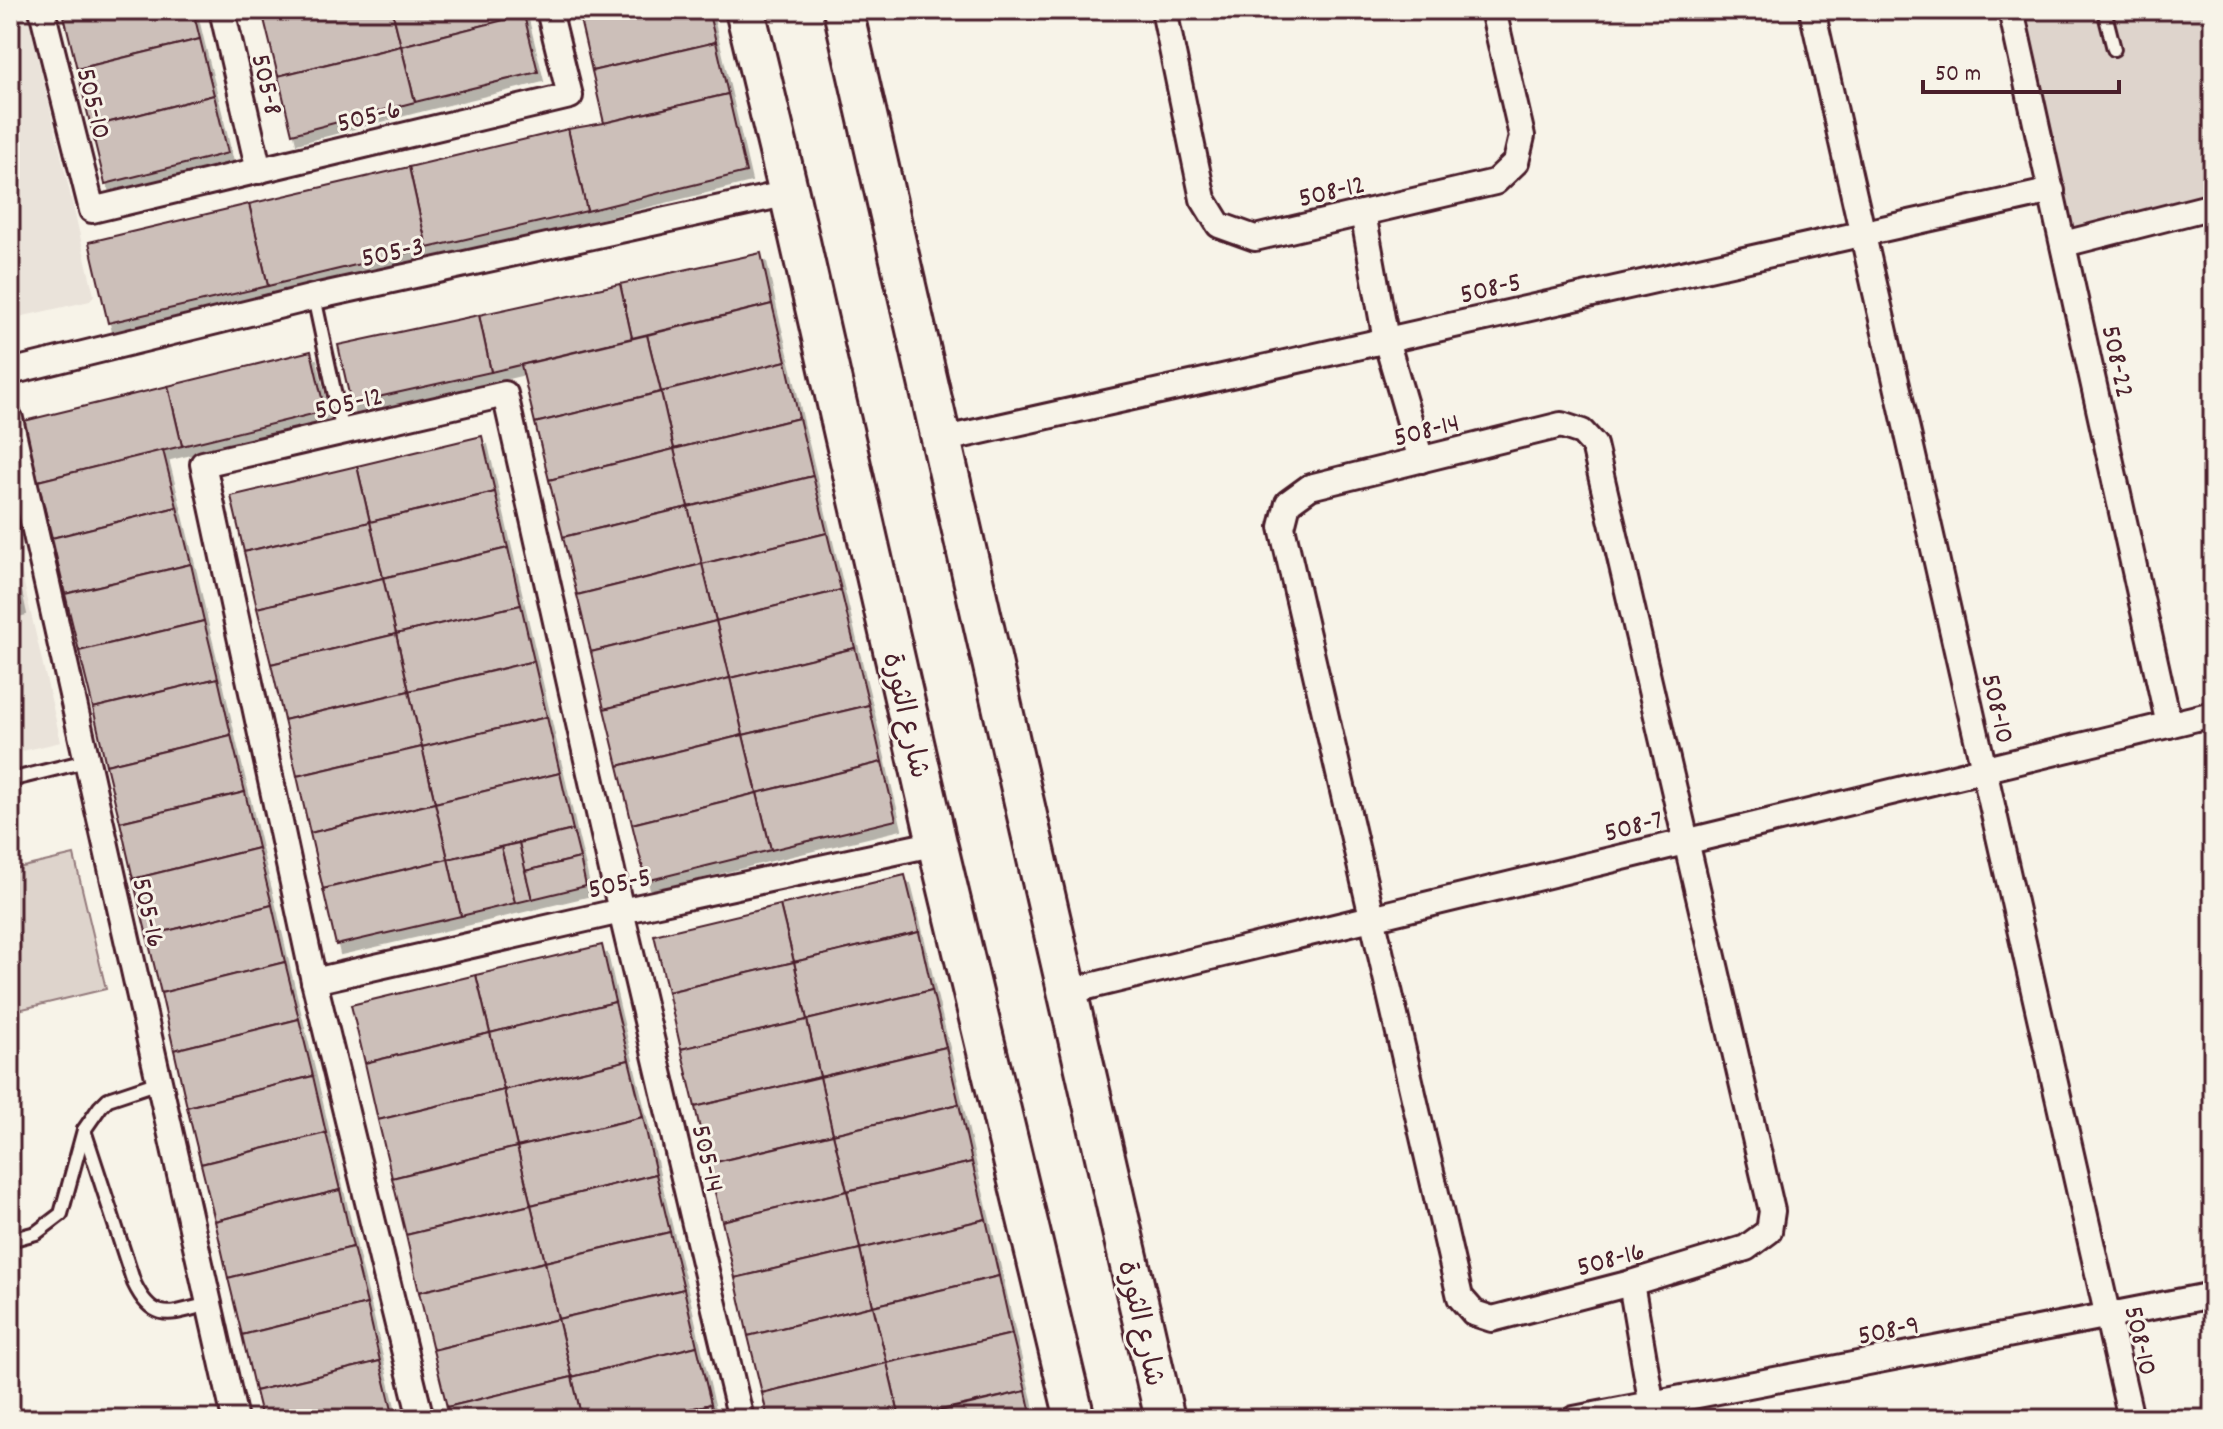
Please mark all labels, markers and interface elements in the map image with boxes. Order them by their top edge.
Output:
scale bar [1923,44,2119,94]
street label: 505-8 [238,50,291,120]
text: 50 m [1935,58,1981,92]
street label: 505-10 [63,64,119,144]
street label: 505-6 [333,92,405,146]
street label: 508-12 [1295,167,1369,221]
street label: 505-3 [358,229,428,281]
street label: 508-5 [1456,264,1526,317]
street label: 508-22 [2088,322,2142,402]
street label: 505-12 [311,379,387,433]
street label: 508-14 [1390,405,1464,460]
street label: شارع الثورة [869,649,937,783]
street label: 508-10 [1968,670,2023,748]
street label: 508-7 [1600,802,1668,855]
street label: 505-5 [585,860,655,912]
street label: 505-16 [119,874,174,952]
street label: 505-14 [678,1121,732,1197]
street label: 508-16 [1573,1234,1650,1290]
street label: شارع الثورة [1104,1257,1172,1391]
street label: 508-10 [2111,1302,2166,1380]
street label: 508-9 [1855,1307,1923,1358]

